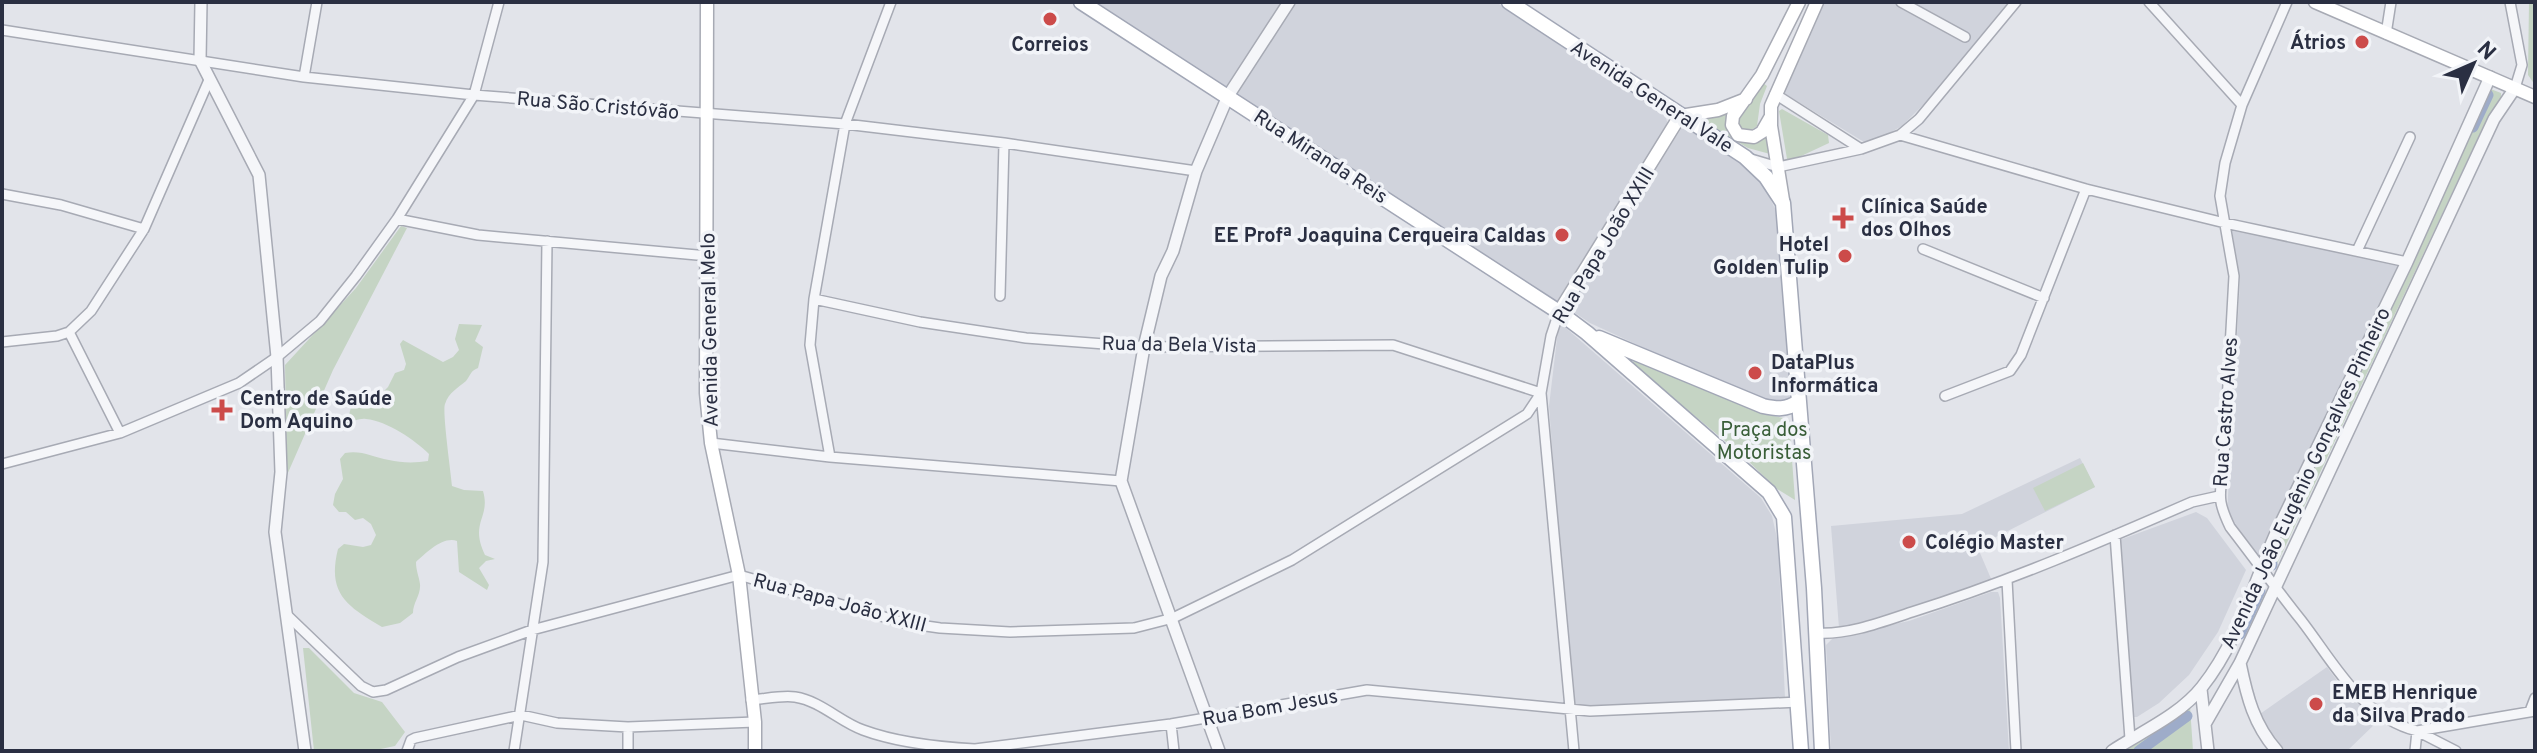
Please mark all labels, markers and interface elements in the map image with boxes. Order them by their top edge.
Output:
marker: Correios [1041,10,1059,28]
north arrow [2433,24,2513,104]
place label: Átrios [2290,29,2346,57]
place label: Correios [1011,33,1089,59]
marker: Átrios [2353,33,2371,51]
street label: Avenida General Vale [1565,35,1737,160]
text: N [2470,36,2501,67]
street label: Rua São Cristóvão [516,87,680,127]
street label: Rua Miranda Reis [1248,105,1392,211]
street label: Rua Papa João XXIII [1548,163,1662,329]
place label: Clínica Saúde dos Olhos [1861,195,1988,244]
marker: Clínica Saúde dos Olhos [1832,207,1854,229]
place label: EE Profª Joaquina Cerqueira Caldas [1214,224,1546,250]
marker: EE Profª Joaquina Cerqueira Caldas [1553,226,1571,244]
street label: Avenida General Melo [696,232,726,428]
place label: Hotel Golden Tulip [1713,233,1829,282]
marker: Hotel Golden Tulip [1836,247,1854,265]
street label: Avenida João Eugênio Gonçalves Pinheiro [2216,304,2398,654]
street label: Rua da Bela Vista [1101,332,1257,360]
street label: Rua Castro Alves [2209,336,2245,488]
place label: DataPlus Informática [1771,351,1878,400]
marker: DataPlus Informática [1746,364,1764,382]
place label: Centro de Saúde Dom Aquino [240,387,392,436]
marker: Centro de Saúde Dom Aquino [211,399,233,421]
park label: Praça dos Motoristas [1717,418,1811,467]
place label: Colégio Master [1925,531,2064,557]
marker: Colégio Master [1900,533,1918,551]
street label: Rua Papa João XXIII [750,568,929,640]
place label: EMEB Henrique da Silva Prado [2332,681,2478,730]
street label: Rua Bom Jesus [1201,684,1340,734]
marker: EMEB Henrique da Silva Prado [2307,695,2325,713]

